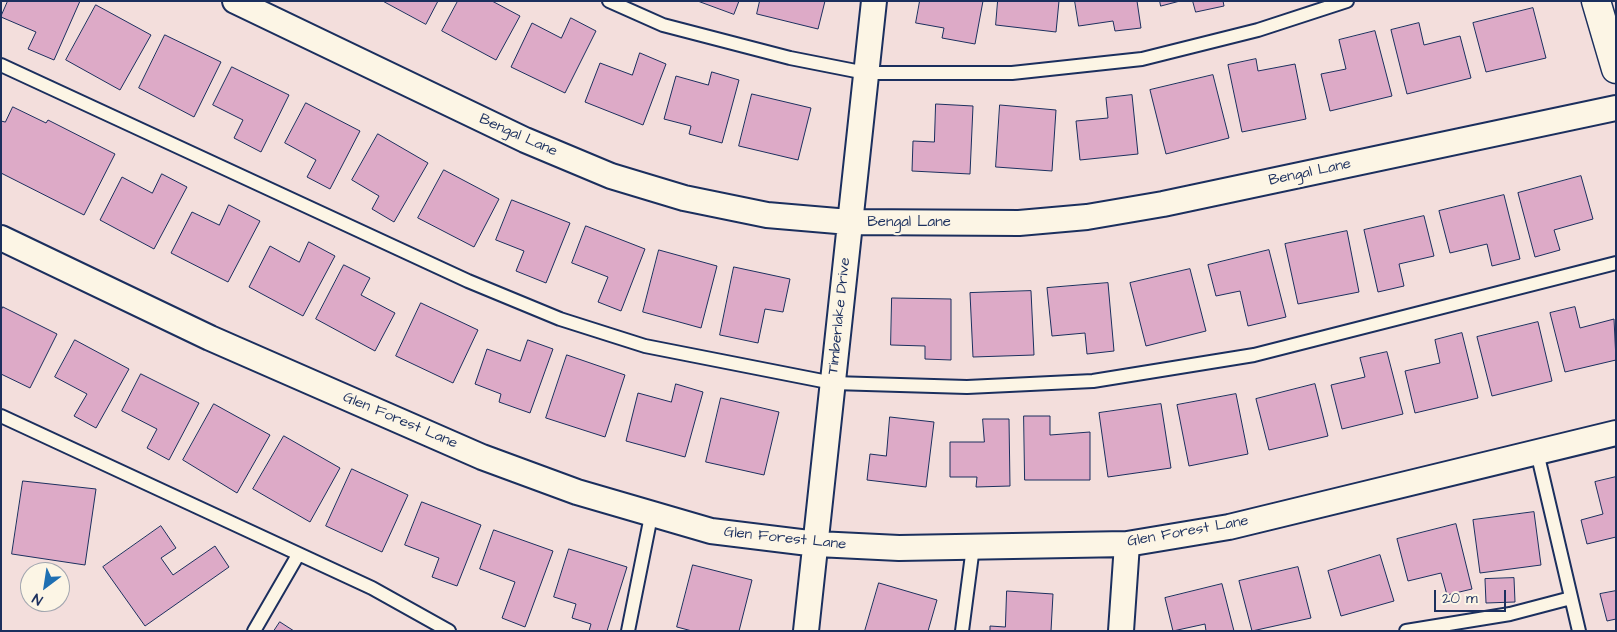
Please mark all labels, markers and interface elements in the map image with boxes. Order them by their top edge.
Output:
street label: Bengal Lane [476,111,560,161]
street label: Bengal Lane [1267,156,1353,190]
street label: Bengal Lane [867,214,951,232]
street label: Timberlake Drive [825,257,855,375]
street label: Glen Forest Lane [340,389,460,453]
street label: Glen Forest Lane [1126,512,1250,552]
street label: Glen Forest Lane [723,524,847,554]
north arrow [20,562,70,612]
scale bar [1437,580,1510,612]
text: N [29,588,47,610]
text: 20 m [1442,588,1478,609]

